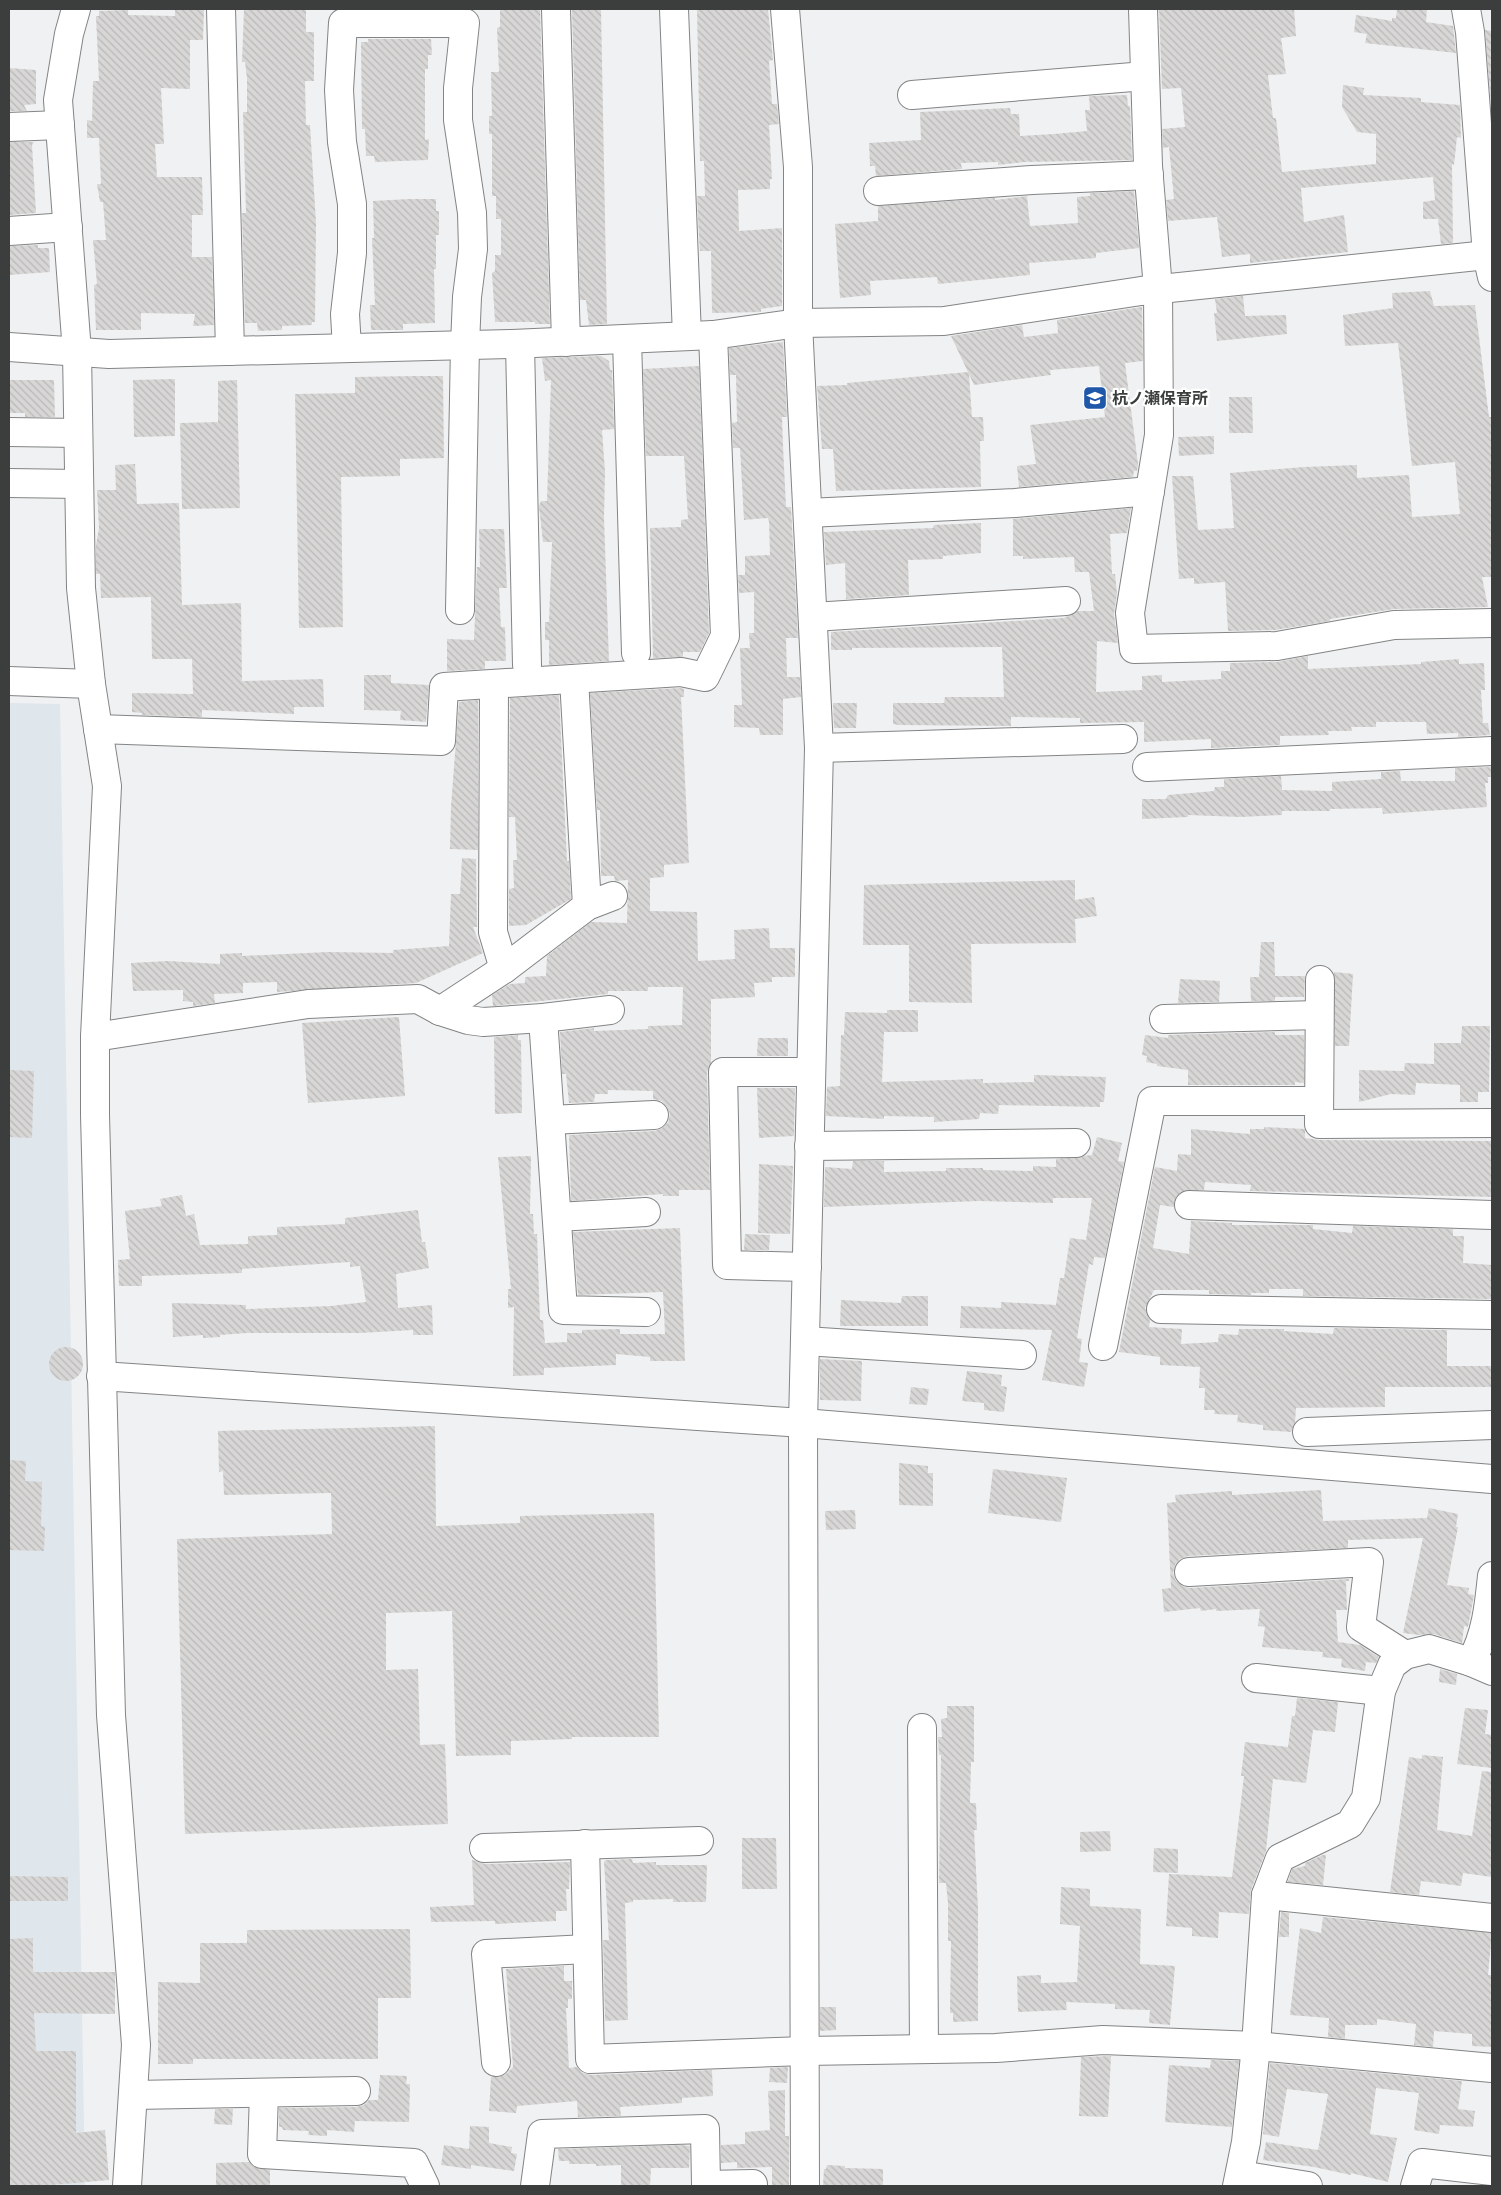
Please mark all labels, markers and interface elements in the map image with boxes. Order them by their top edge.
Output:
school or university icon: 杭ノ瀬保育所 [1082,385,1108,411]
place label: 杭ノ瀬保育所 [1112,389,1208,408]

